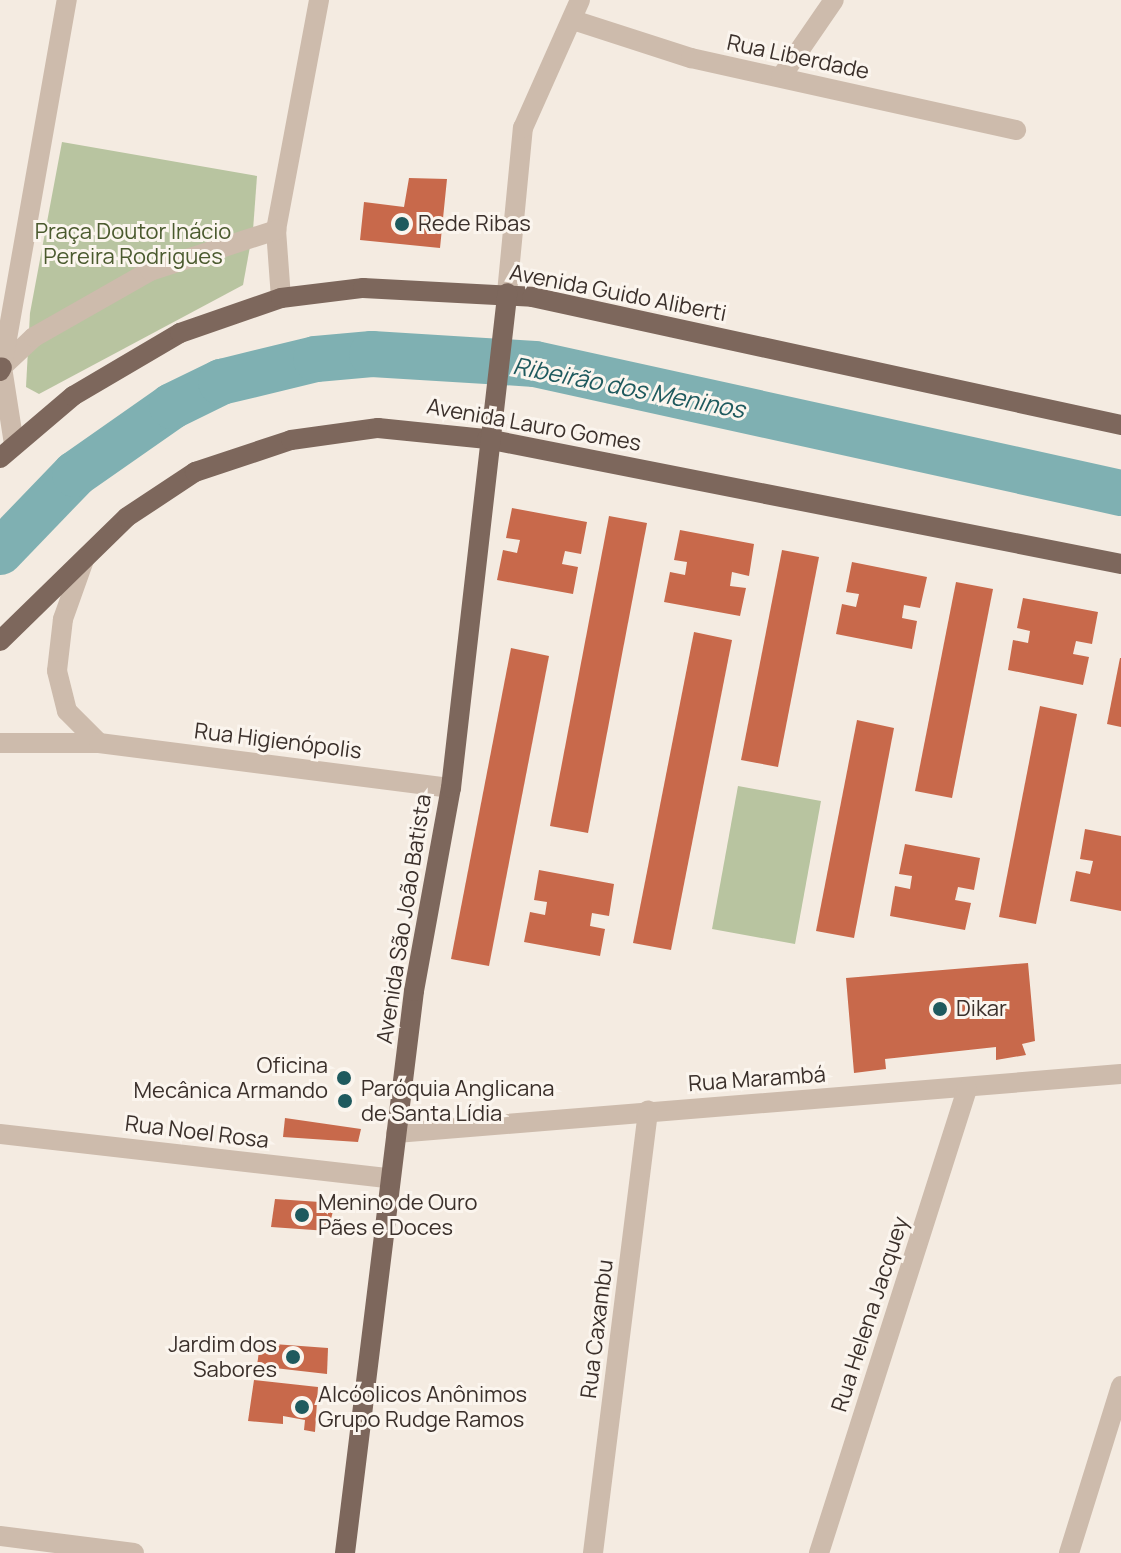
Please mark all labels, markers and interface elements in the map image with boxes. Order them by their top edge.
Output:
street label: Rua Liberdade [725,29,871,85]
place label: Rede Ribas [418,211,531,237]
marker: Rede Ribas [393,215,411,233]
park label: Praça Doutor Inácio Pereira Rodrigues [35,218,231,270]
street label: Avenida Guido Aliberti [507,259,729,327]
water label: Ribeirão dos Meninos [511,350,747,424]
street label: Avenida Lauro Gomes [425,393,643,457]
street label: Rua Higienópolis [193,718,363,764]
street label: Avenida São João Batista [371,792,437,1046]
place label: Dikar [956,996,1007,1022]
marker: Dikar [931,1000,949,1018]
place label: Oficina Mecânica Armando [134,1052,328,1104]
street label: Rua Marambá [687,1061,827,1097]
marker: Oficina Mecânica Armando [335,1069,353,1087]
place label: Paróquia Anglicana de Santa Lídia [361,1075,554,1126]
marker: Paróquia Anglicana de Santa Lídia [336,1092,354,1110]
street label: Rua Noel Rosa [124,1110,270,1154]
place label: Menino de Ouro Pães e Doces [318,1189,478,1240]
marker: Menino de Ouro Pães e Doces [293,1206,311,1224]
street label: Rua Helena Jacquey [826,1213,914,1415]
street label: Rua Caxambu [575,1258,619,1400]
place label: Jardim dos Sabores [168,1331,277,1382]
marker: Jardim dos Sabores [284,1348,302,1366]
place label: Alcóolicos Anônimos Grupo Rudge Ramos [318,1381,527,1432]
marker: Alcóolicos Anônimos Grupo Rudge Ramos [293,1398,311,1416]

